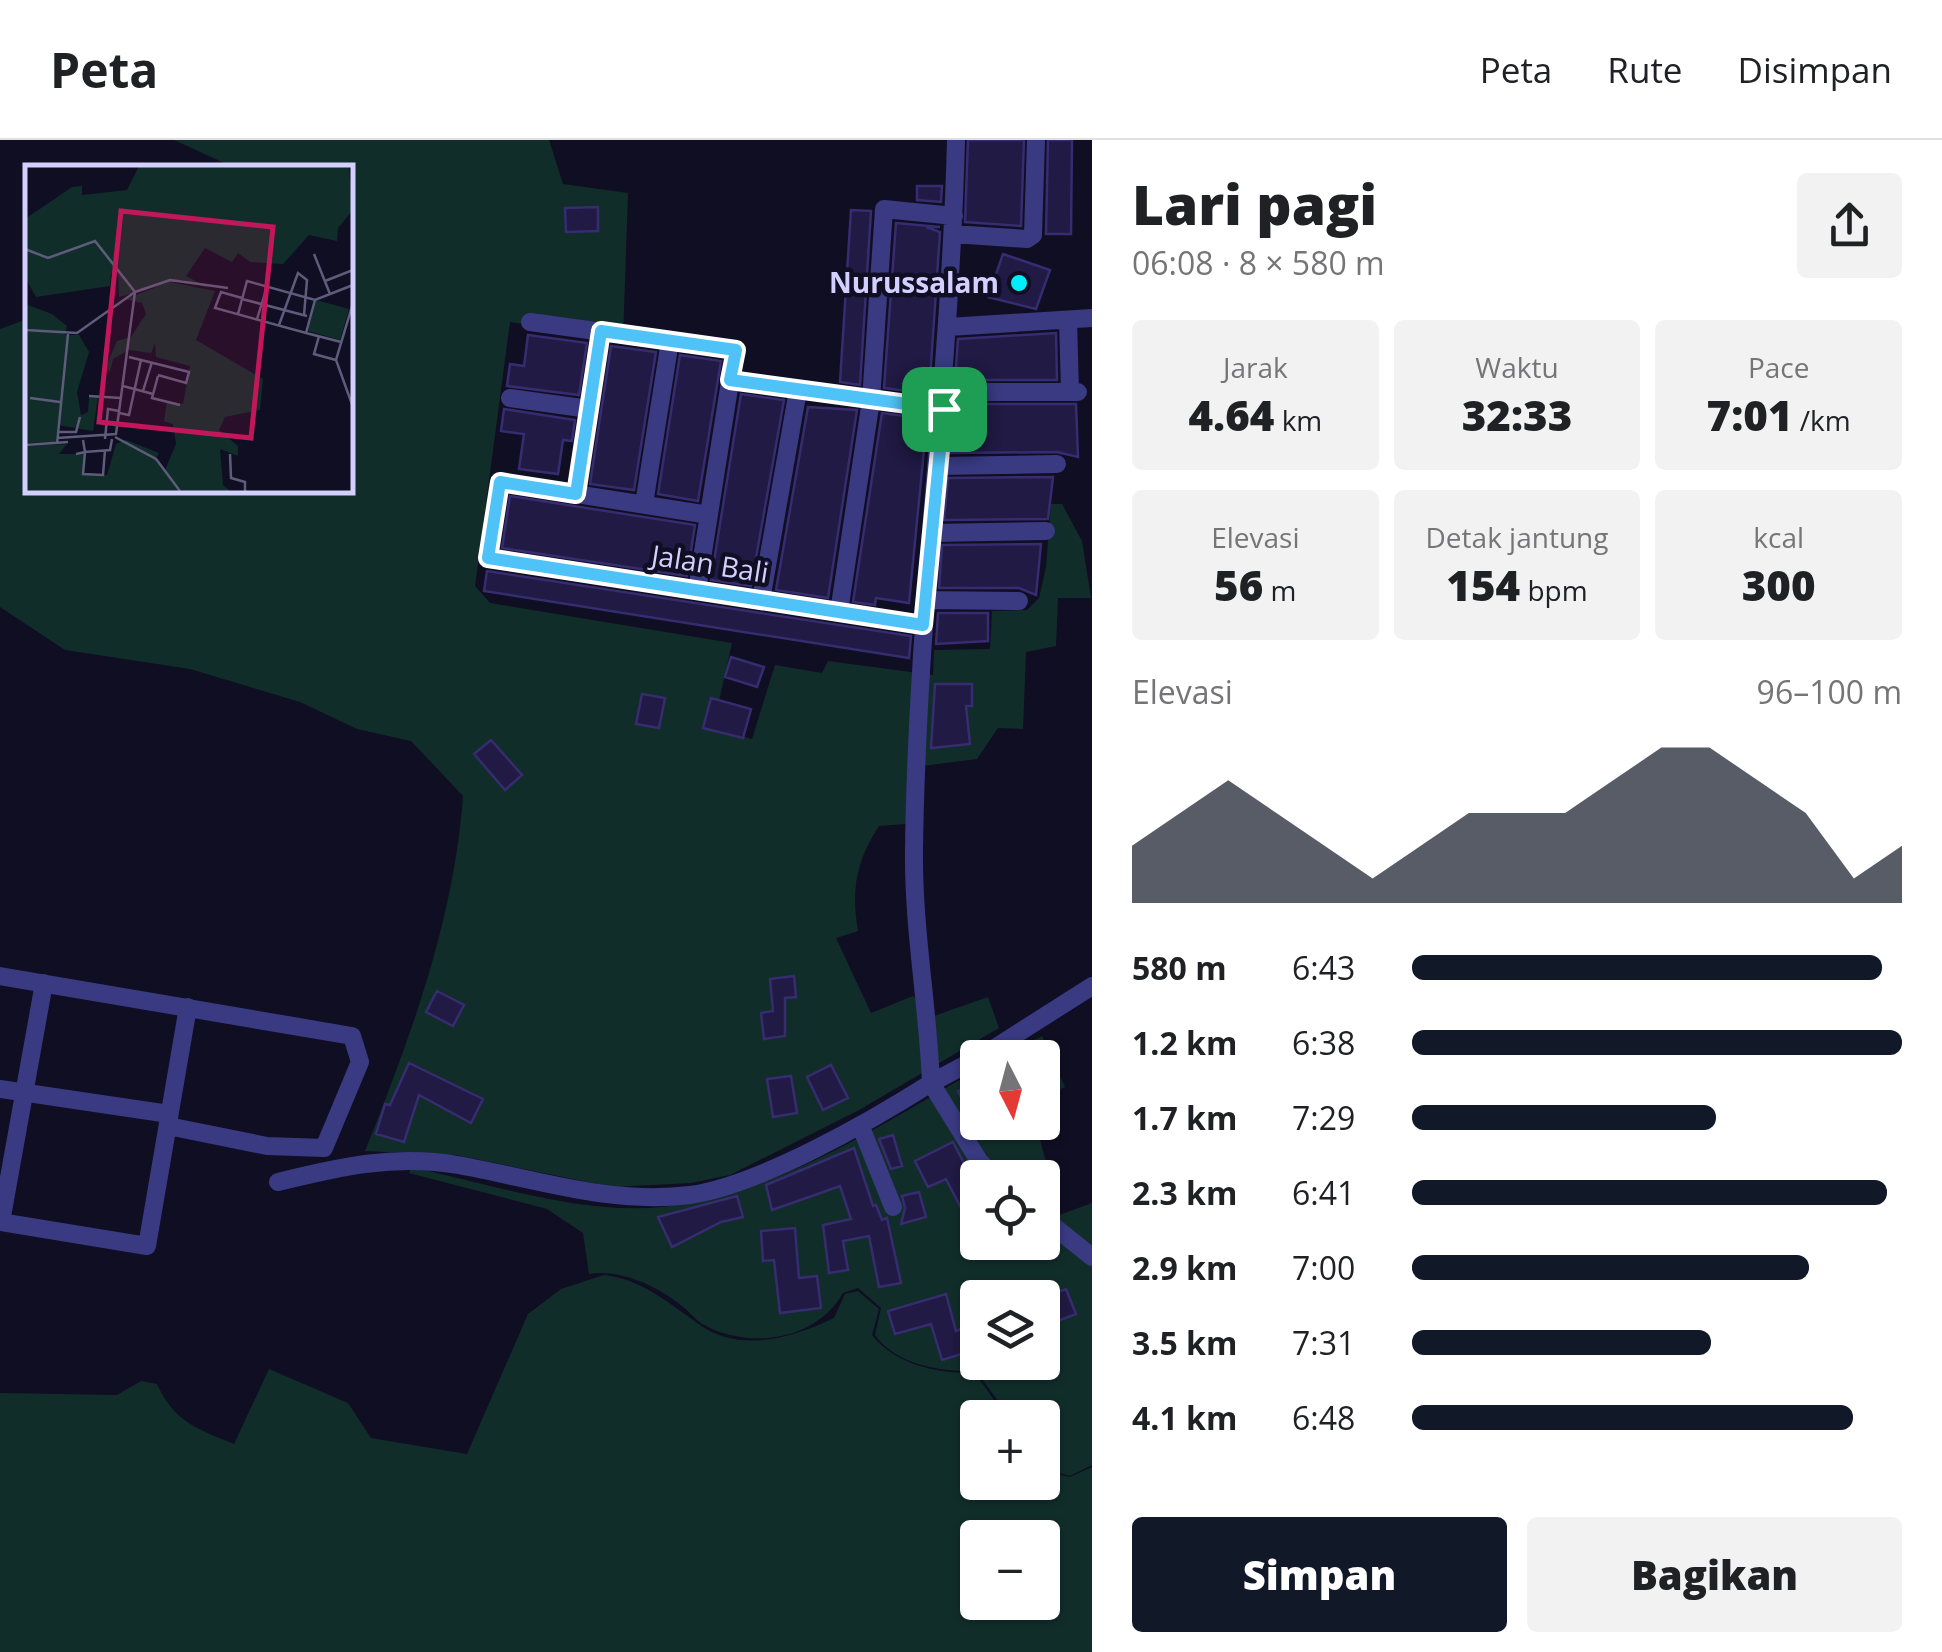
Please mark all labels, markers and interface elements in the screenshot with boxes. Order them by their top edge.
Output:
text: Peta [50,37,158,102]
text: Peta [1480,46,1552,93]
text: Rute [1607,46,1683,93]
text: Disimpan [1738,46,1892,93]
inset map [25,165,352,492]
text: Lari pagi [1132,166,1377,241]
button: share [1797,173,1902,278]
text: 06:08 · 8 × 580 m [1132,241,1385,284]
place label: Nurussalam [829,263,999,301]
marker: Nurussalam [1008,272,1030,294]
text: Jarak [1223,348,1288,386]
text: Waktu [1475,348,1559,386]
text: Pace [1748,348,1809,386]
pin [902,367,987,452]
icon: arrive [917,382,972,437]
text: 4.64 [1188,386,1274,443]
text: 32:33 [1462,386,1572,443]
text: 7:01 [1707,386,1793,443]
text: km [1274,401,1322,439]
text: /km [1793,401,1851,439]
text: Elevasi [1211,518,1299,556]
text: Detak jantung [1426,518,1608,556]
text: kcal [1753,518,1804,556]
street label: Jalan Bali [646,535,771,591]
text: 56 [1214,556,1263,613]
text: 154 [1446,556,1520,613]
text: 300 [1742,556,1816,613]
text: m [1263,571,1297,609]
text: bpm [1520,571,1588,609]
text: Elevasi [1132,670,1233,713]
text: 96–100 m [1757,670,1902,713]
text: 580 m [1132,946,1227,989]
text: 6:43 [1292,946,1355,989]
text: 1.2 km [1132,1021,1237,1064]
text: 6:38 [1292,1021,1355,1064]
north arrow [960,1040,1060,1140]
map controls [960,1040,1060,1620]
text: 1.7 km [1132,1096,1237,1139]
text: 7:29 [1292,1096,1355,1139]
button: locate [960,1160,1060,1260]
text: 2.3 km [1132,1171,1237,1214]
text: 6:41 [1292,1171,1355,1214]
text: 2.9 km [1132,1246,1237,1289]
text: 7:00 [1292,1246,1355,1289]
button: layers [960,1280,1060,1380]
text: 3.5 km [1132,1321,1237,1364]
text: 7:31 [1292,1321,1355,1364]
text: 4.1 km [1132,1396,1237,1439]
text: 6:48 [1292,1396,1355,1439]
button: + [960,1400,1060,1500]
button: Simpan [1132,1517,1507,1632]
button: Bagikan [1527,1517,1902,1632]
button: − [960,1520,1060,1620]

